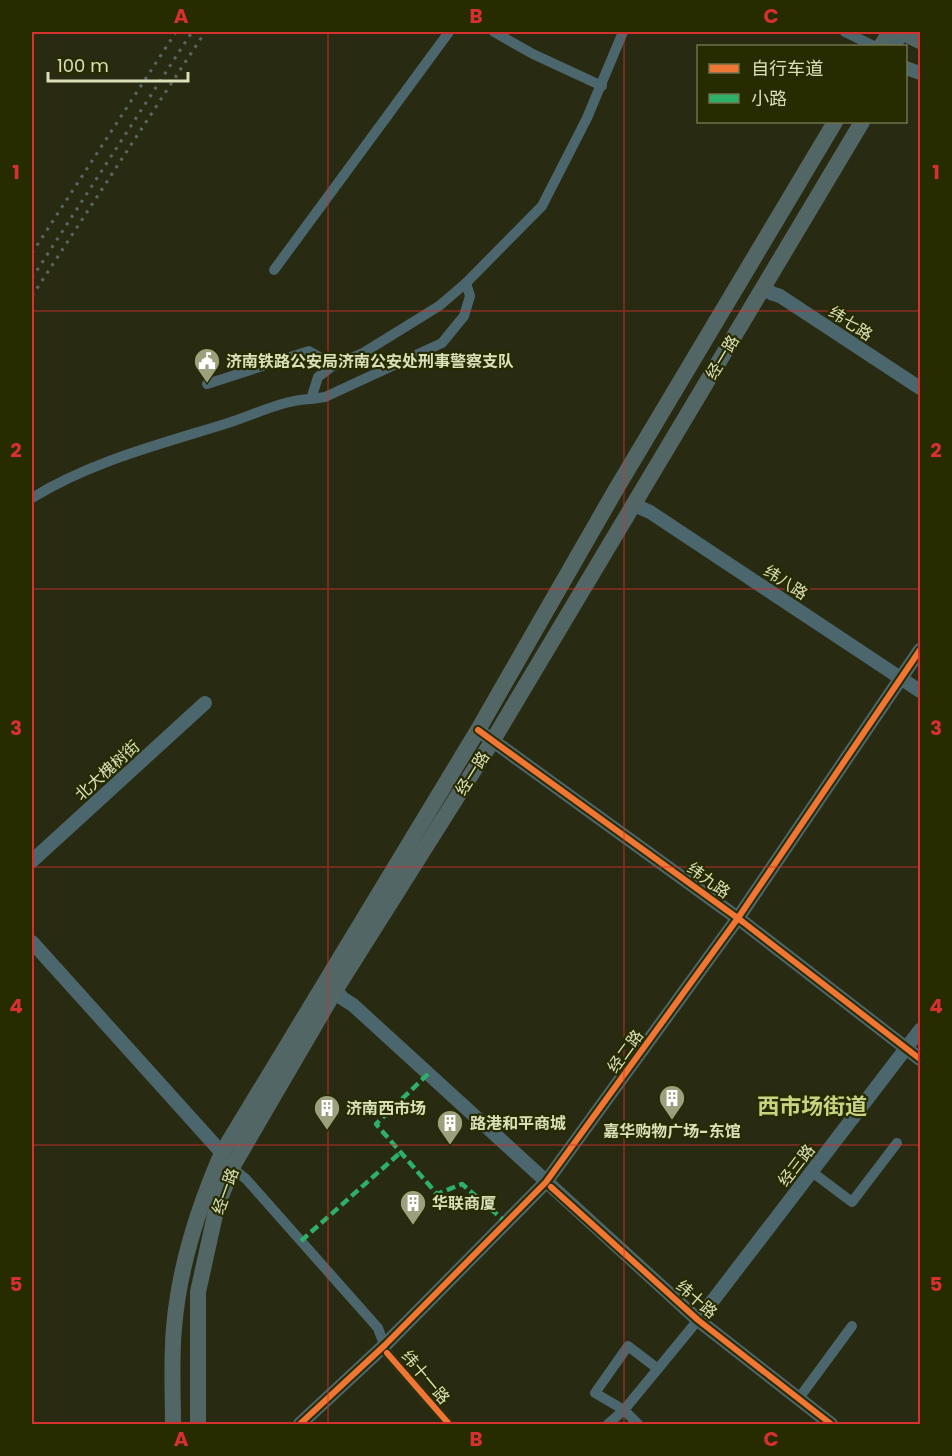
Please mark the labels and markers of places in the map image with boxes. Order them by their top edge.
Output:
public building icon: 济南铁路公安局济南公安处刑事警察支队 [192,346,222,384]
place label: 济南铁路公安局济南公安处刑事警察支队 [226,350,514,373]
building icon: 嘉华购物广场-东馆 [657,1083,687,1121]
building icon: 济南西市场 [312,1093,342,1131]
place label: 济南西市场 [346,1097,426,1120]
building icon: 路港和平商城 [435,1108,465,1146]
place label: 路港和平商城 [470,1112,566,1135]
place label: 嘉华购物广场-东馆 [603,1120,741,1143]
building icon: 华联商厦 [398,1188,428,1226]
place label: 华联商厦 [432,1192,496,1215]

